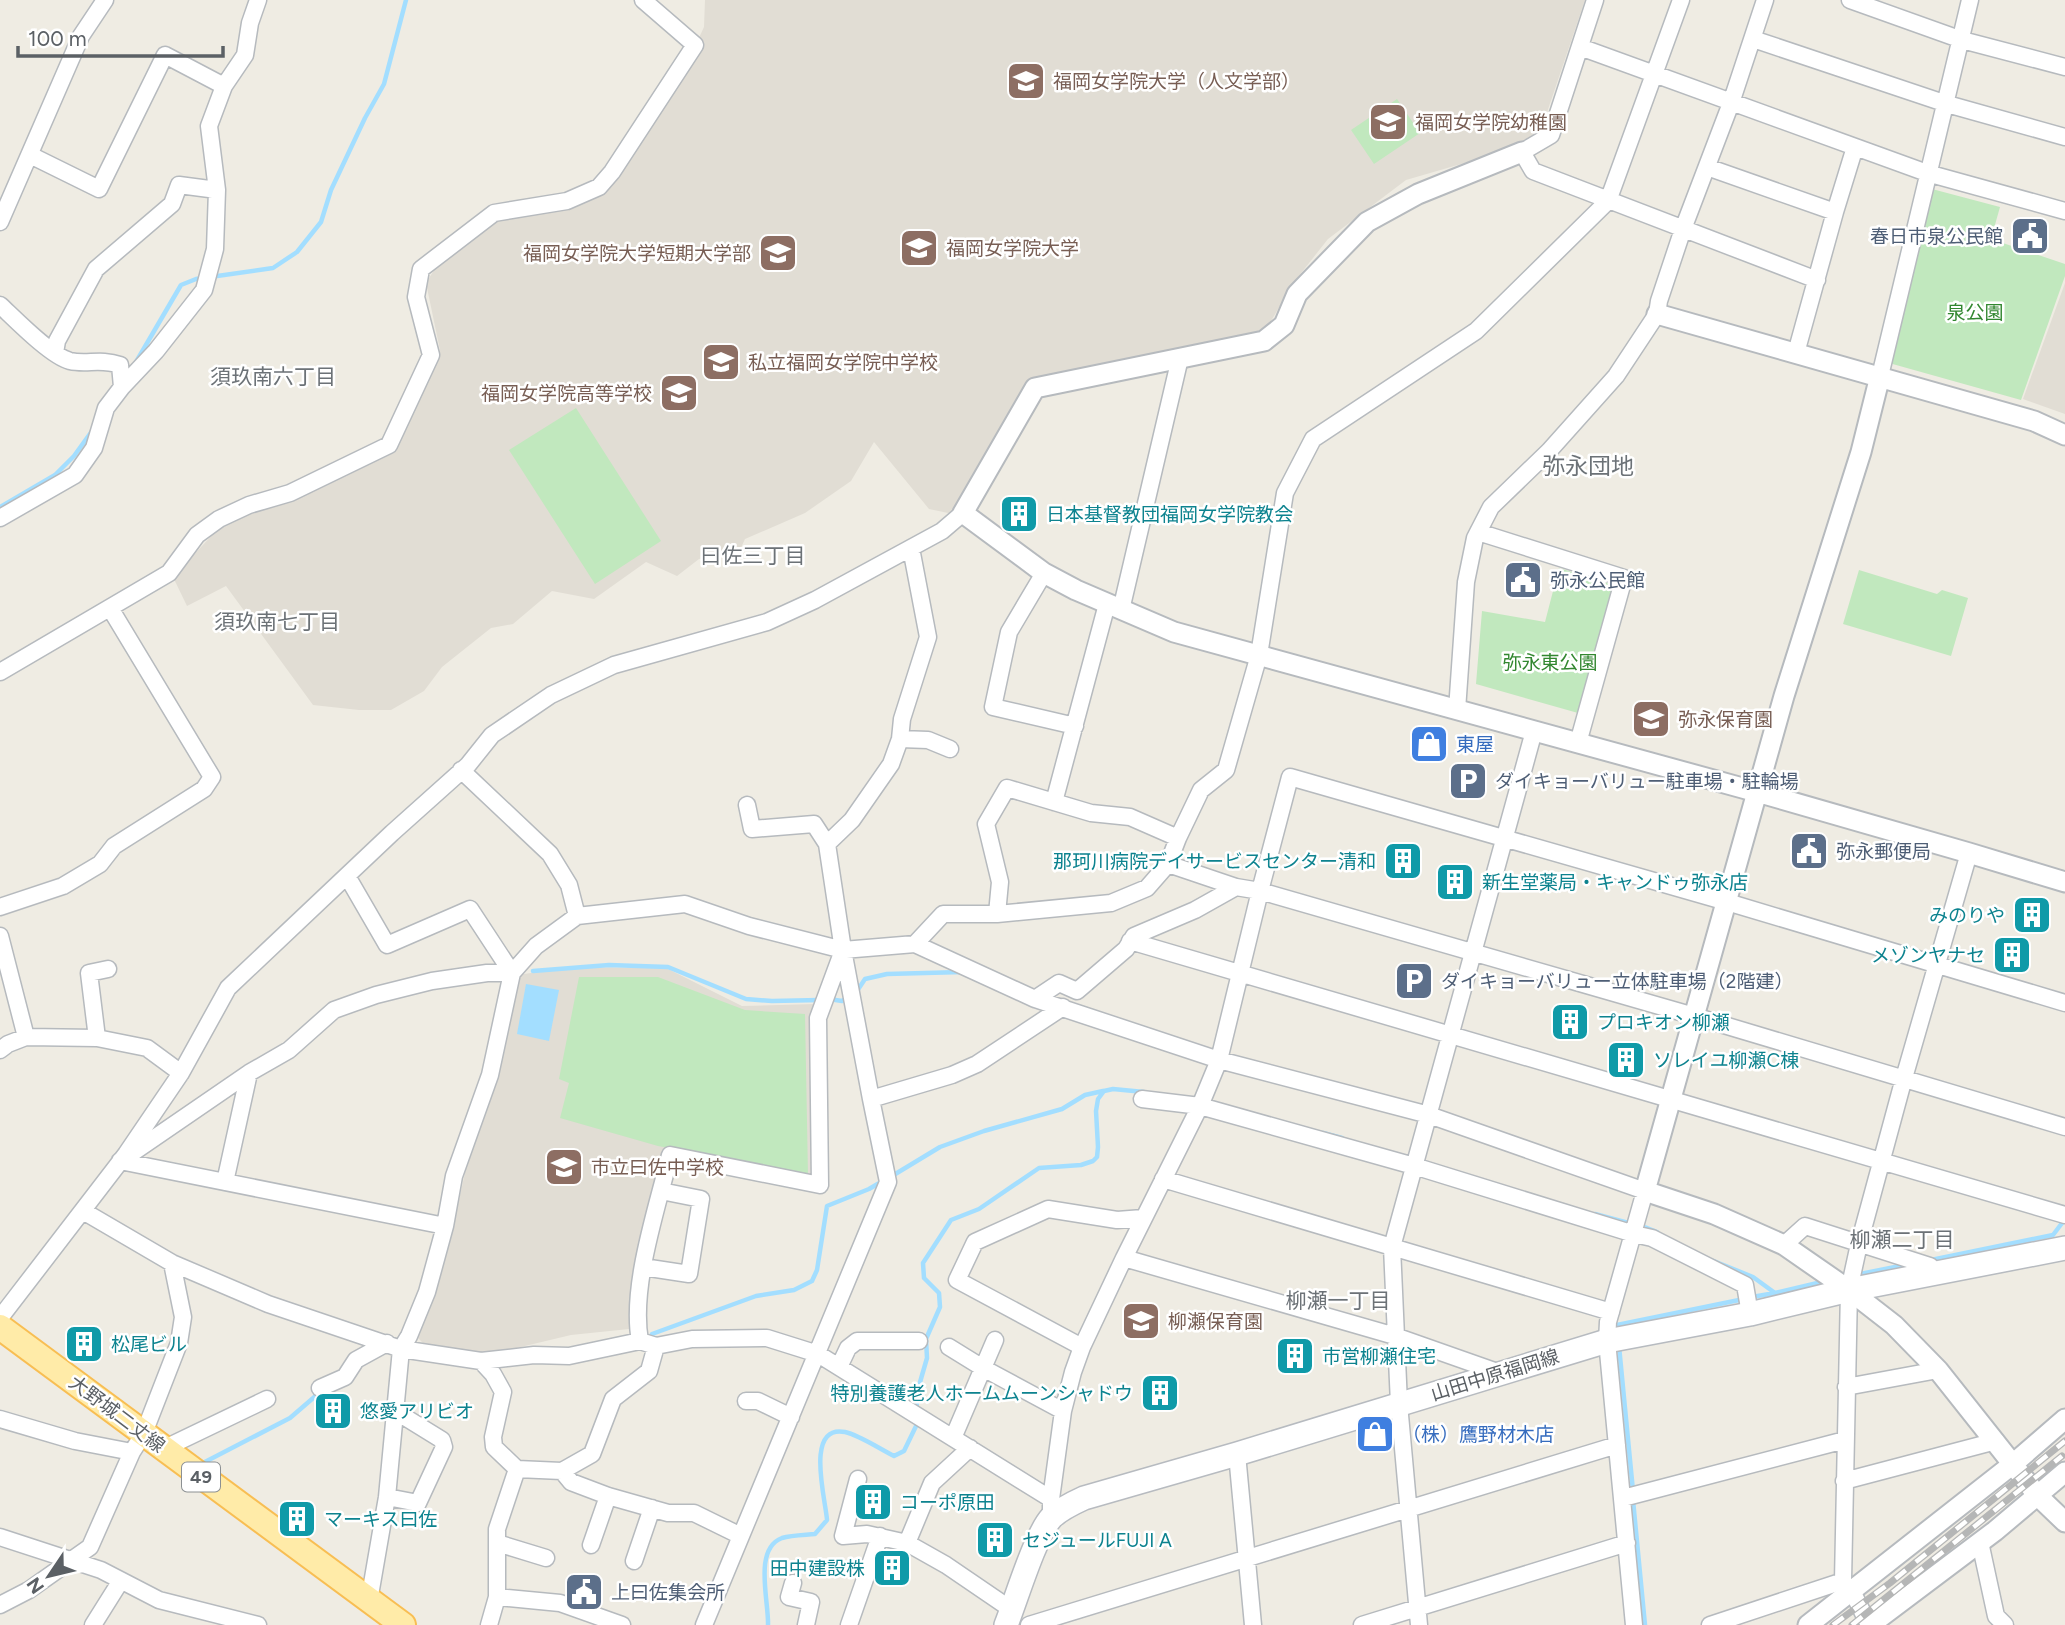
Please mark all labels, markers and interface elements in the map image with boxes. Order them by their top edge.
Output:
scale bar [18,14,222,58]
text: 100 m [28,26,87,51]
school or university icon: 福岡女学院大学（人文学部） [1005,60,1047,102]
place label: 福岡女学院大学（人文学部） [1053,70,1300,93]
school or university icon: 福岡女学院幼稚園 [1367,101,1409,143]
place label: 福岡女学院幼稚園 [1415,111,1567,134]
public building icon: 春日市泉公民館 [2009,215,2051,257]
place label: 春日市泉公民館 [1870,225,2003,248]
school or university icon: 福岡女学院大学 [898,227,940,269]
school or university icon: 福岡女学院大学短期大学部 [757,232,799,274]
place label: 福岡女学院大学 [946,237,1079,260]
place label: 福岡女学院大学短期大学部 [523,242,751,265]
park label: 泉公園 [1946,301,2004,324]
school or university icon: 私立福岡女学院中学校 [700,341,742,383]
place label: 私立福岡女学院中学校 [748,351,938,374]
district label: 須玖南六丁目 [210,364,336,389]
school or university icon: 福岡女学院高等学校 [658,372,700,414]
place label: 福岡女学院高等学校 [481,382,652,405]
district label: 弥永団地 [1542,452,1634,480]
building icon: 日本基督教団福岡女学院教会 [998,493,1040,535]
place label: 日本基督教団福岡女学院教会 [1046,503,1293,526]
district label: 曰佐三丁目 [701,543,806,568]
public building icon: 弥永公民館 [1502,559,1544,601]
place label: 弥永公民館 [1550,569,1645,592]
district label: 須玖南七丁目 [214,609,340,634]
park label: 弥永東公園 [1502,651,1598,674]
school or university icon: 弥永保育園 [1630,698,1672,740]
place label: 弥永保育園 [1678,708,1773,731]
shop icon: 東屋 [1408,723,1450,765]
place label: 東屋 [1456,733,1494,756]
parking icon: ダイキョーバリュー駐車場・駐輪場 [1447,760,1489,802]
place label: ダイキョーバリュー駐車場・駐輪場 [1495,770,1799,793]
public building icon: 弥永郵便局 [1788,830,1830,872]
building icon: 那珂川病院デイサービスセンター清和 [1382,840,1424,882]
place label: 弥永郵便局 [1836,840,1931,863]
place label: 那珂川病院デイサービスセンター清和 [1053,850,1376,873]
building icon: 新生堂薬局・キャンドゥ弥永店 [1434,861,1476,903]
place label: 新生堂薬局・キャンドゥ弥永店 [1482,871,1748,894]
building icon: みのりや [2011,894,2053,936]
place label: みのりや [1929,904,2005,927]
building icon: メゾンヤナセ [1991,934,2033,976]
place label: メゾンヤナセ [1871,944,1985,967]
parking icon: ダイキョーバリュー立体駐車場（2階建） [1393,960,1435,1002]
place label: ダイキョーバリュー立体駐車場（2階建） [1441,970,1793,993]
building icon: プロキオン柳瀬 [1549,1001,1591,1043]
place label: プロキオン柳瀬 [1597,1011,1730,1034]
building icon: ソレイユ柳瀬C棟 [1605,1039,1647,1081]
place label: ソレイユ柳瀬C棟 [1653,1049,1799,1072]
school or university icon: 市立曰佐中学校 [543,1146,585,1188]
place label: 市立曰佐中学校 [591,1156,724,1179]
district label: 柳瀬二丁目 [1850,1227,1955,1252]
district label: 柳瀬一丁目 [1286,1288,1391,1313]
school or university icon: 柳瀬保育園 [1120,1300,1162,1342]
place label: 柳瀬保育園 [1168,1310,1263,1333]
building icon: 松尾ビル [63,1323,105,1365]
place label: 松尾ビル [111,1333,187,1356]
building icon: 市営柳瀬住宅 [1274,1335,1316,1377]
place label: 市営柳瀬住宅 [1322,1345,1436,1368]
street label: 山田中原福岡線 [1428,1345,1562,1405]
street label: 大野城二丈線 [65,1371,169,1457]
building icon: 特別養護老人ホームムーンシャドウ [1139,1372,1181,1414]
place label: 特別養護老人ホームムーンシャドウ [831,1382,1133,1405]
building icon: 悠愛アリビオ [312,1390,354,1432]
place label: 悠愛アリビオ [360,1400,474,1423]
shop icon: （株）鷹野材木店 [1354,1413,1396,1455]
place label: （株）鷹野材木店 [1402,1423,1554,1446]
road number: 49 [182,1462,220,1492]
building icon: コーポ原田 [852,1481,894,1523]
place label: コーポ原田 [900,1491,995,1514]
building icon: マーキス曰佐 [276,1498,318,1540]
place label: マーキス曰佐 [324,1508,437,1531]
building icon: セジュールFUJI A [974,1519,1016,1561]
place label: セジュールFUJI A [1022,1529,1172,1552]
north arrow [14,1541,84,1611]
building icon: 田中建設株 [871,1547,913,1589]
place label: 田中建設株 [770,1557,865,1580]
public building icon: 上曰佐集会所 [563,1571,605,1613]
text: N [22,1573,49,1598]
place label: 上曰佐集会所 [611,1581,725,1604]

